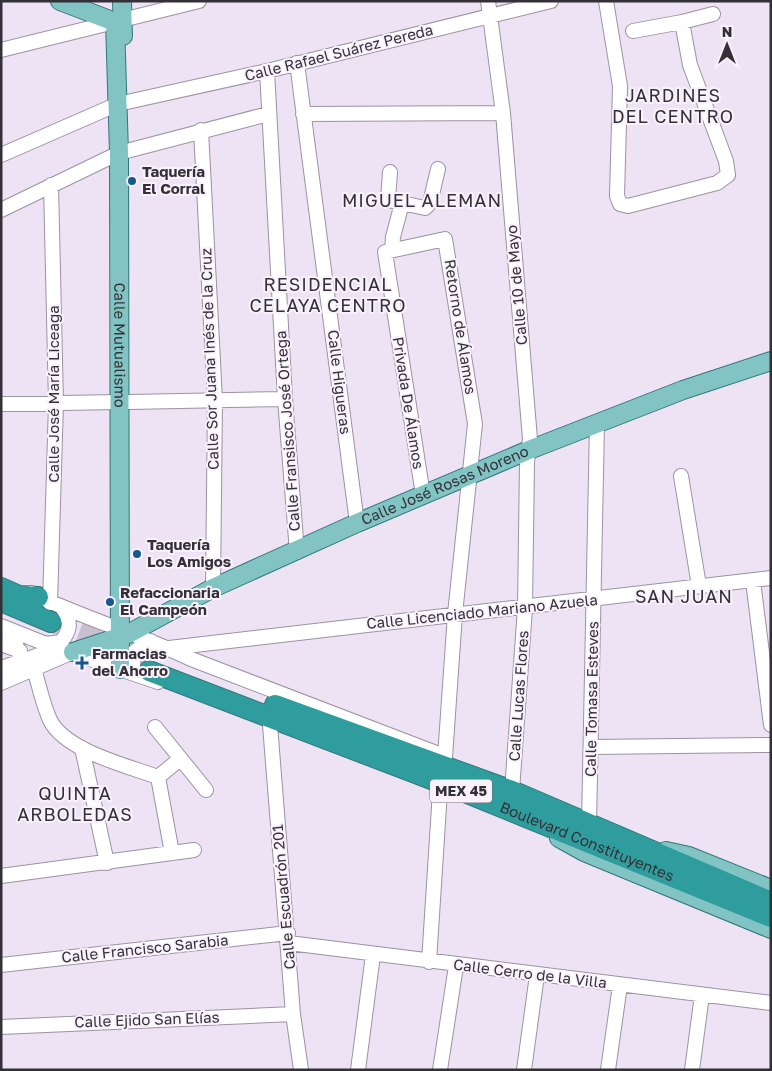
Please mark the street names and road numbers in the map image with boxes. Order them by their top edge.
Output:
street label: Calle Rafael Suárez Pereda [243,20,435,84]
street label: Calle 10 de Mayo [502,224,530,346]
street label: Calle Sor Juana Inés de la Cruz [196,247,222,470]
street label: Retorno de Álamos [441,258,481,396]
street label: Calle Mutualismo [111,282,129,408]
street label: Calle José María Liceaga [44,305,62,483]
street label: Calle Higueras [325,329,355,435]
street label: Calle Fransisco José Ortega [271,330,303,532]
street label: Privada De Álamos [390,335,428,470]
street label: Calle José Rosas Moreno [358,441,531,528]
street label: Calle Licenciado Mariano Azuela [365,590,598,632]
street label: Calle Tomasa Esteves [581,621,601,777]
street label: Calle Lucas Flores [504,630,532,762]
road number: MEX 45 [430,779,492,802]
street label: Boulevard Constituyentes [498,797,677,884]
street label: Calle Escuadrón 201 [268,824,298,970]
street label: Calle Francisco Sarabia [60,930,229,966]
street label: Calle Cerro de la Villa [452,955,608,991]
street label: Calle Ejido San Elías [74,1007,220,1031]

